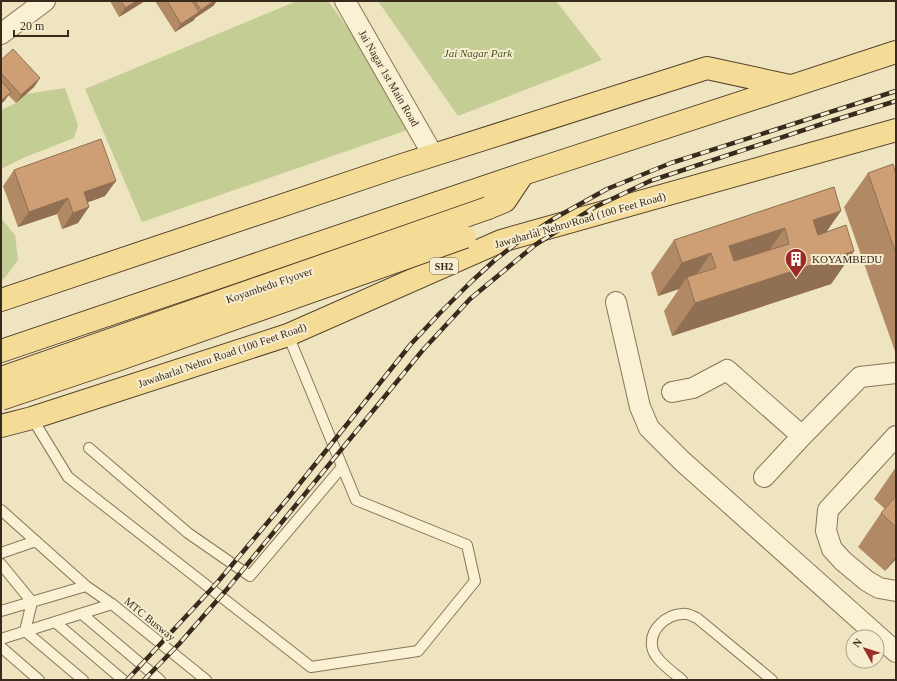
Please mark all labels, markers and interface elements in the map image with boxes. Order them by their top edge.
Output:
scale bar [14,12,68,38]
text: 20 m [20,19,45,33]
street label: Jai Nagar 1st Main Road [356,28,422,129]
park label: Jai Nagar Park [444,47,513,59]
street label: Jawaharlal Nehru Road (100 Feet Road) [493,190,668,251]
building icon: KOYAMBEDU [783,246,809,279]
place label: KOYAMBEDU [812,253,882,265]
road number: SH2 [430,258,458,274]
street label: Koyambedu Flyover [224,264,314,305]
street label: Jawaharlal Nehru Road (100 Feet Road) [136,320,308,391]
street label: MTC Busway [122,595,178,643]
north arrow [845,629,885,669]
text: N [850,636,864,650]

